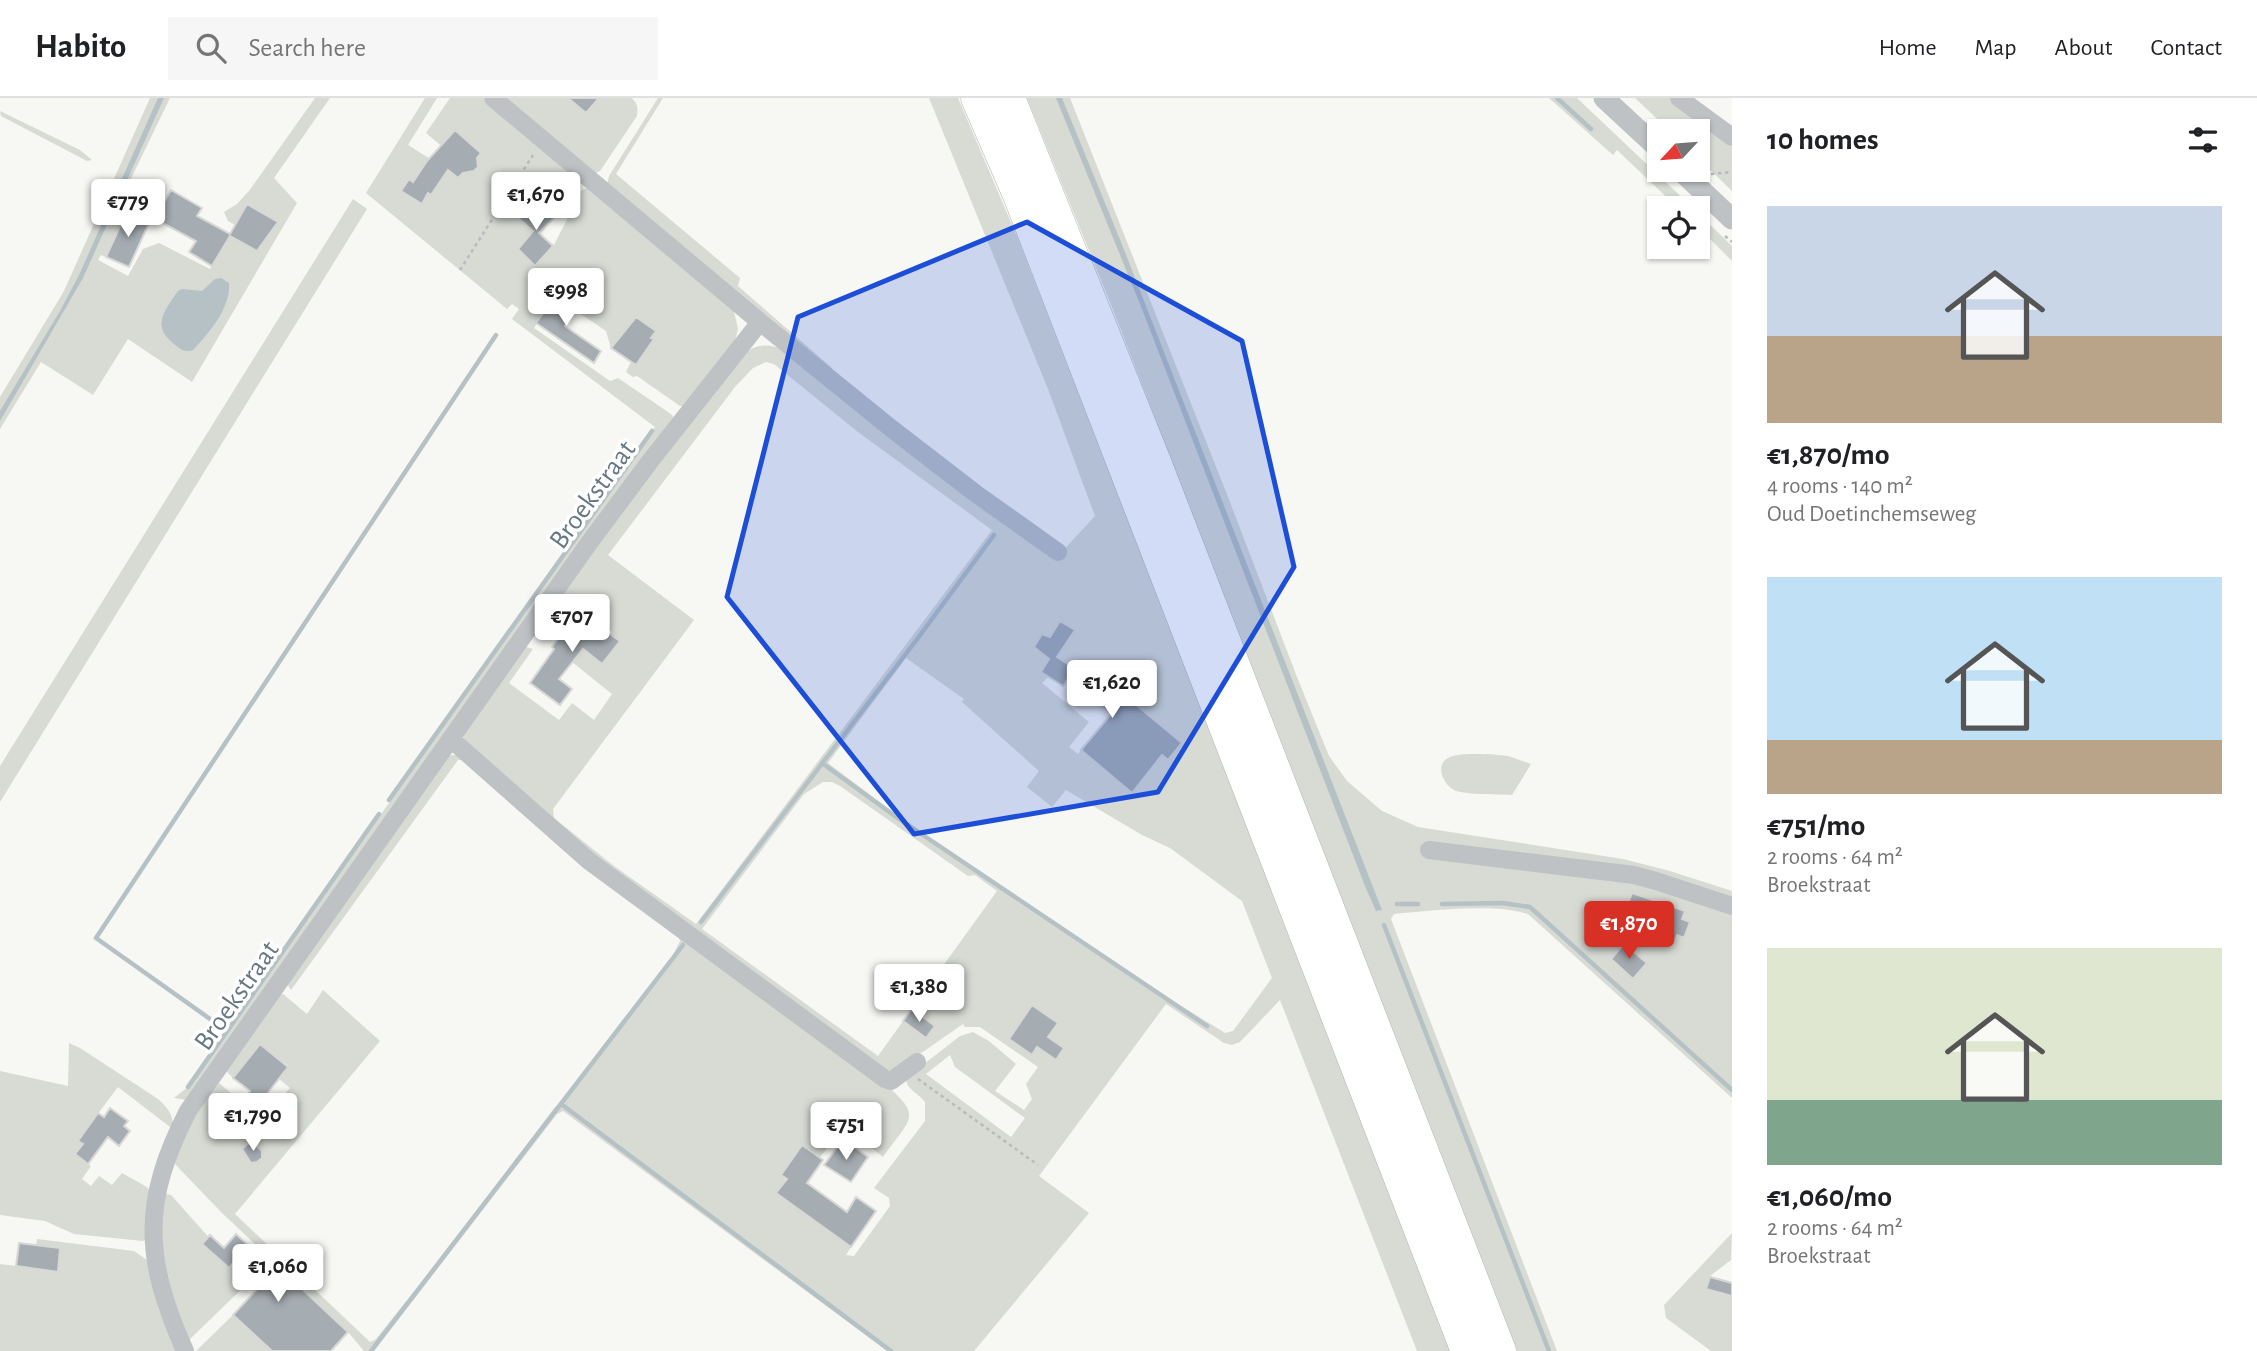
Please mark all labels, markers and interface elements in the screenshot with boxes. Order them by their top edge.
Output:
search box [168,17,658,80]
icon: search [192,29,230,67]
text: Habito [35,31,126,64]
text: Search here [248,35,366,61]
text: Home [1879,36,1937,60]
text: Map [1975,36,2017,60]
text: About [2055,36,2112,60]
text: Contact [2150,36,2222,60]
north arrow [1647,119,1710,182]
map controls [1647,119,1710,259]
icon: filters [2184,121,2222,159]
text: 10 homes [1767,125,1878,155]
pin: €1,670 [479,172,593,232]
pin: €779 [87,180,169,239]
text: €1,670 [507,183,565,206]
text: €779 [107,190,149,213]
button: locate [1647,196,1710,259]
icon: home [1932,252,2058,378]
pin: €998 [525,268,607,328]
text: €998 [544,279,588,302]
street label: Broekstraat [545,436,641,554]
text: €1,870/mo [1767,440,1890,470]
text: 4 rooms · 140 m² [1767,475,1913,498]
text: Oud Doetinchemseweg [1767,503,1976,526]
pin: €707 [531,594,613,654]
text: €707 [551,605,593,628]
icon: home [1932,623,2058,749]
pin: €1,620 [1055,660,1169,720]
text: €1,620 [1083,671,1141,694]
text: €751/mo [1767,811,1865,841]
text: 2 rooms · 64 m² [1767,846,1903,869]
text: Broekstraat [1767,874,1871,897]
pin: €1,870 [1572,902,1686,961]
text: €1,870 [1600,912,1658,935]
street label: Broekstraat [189,936,285,1056]
pin: €1,380 [862,964,976,1024]
text: €1,380 [890,975,948,998]
icon: home [1932,994,2058,1120]
pin: €1,790 [196,1094,310,1153]
pin: €751 [805,1102,887,1162]
text: €1,790 [224,1104,282,1127]
text: €751 [827,1113,865,1136]
text: €1,060/mo [1767,1182,1892,1212]
text: 2 rooms · 64 m² [1767,1217,1903,1240]
pin: €1,060 [221,1244,335,1304]
text: Broekstraat [1767,1245,1871,1268]
text: €1,060 [248,1255,308,1278]

